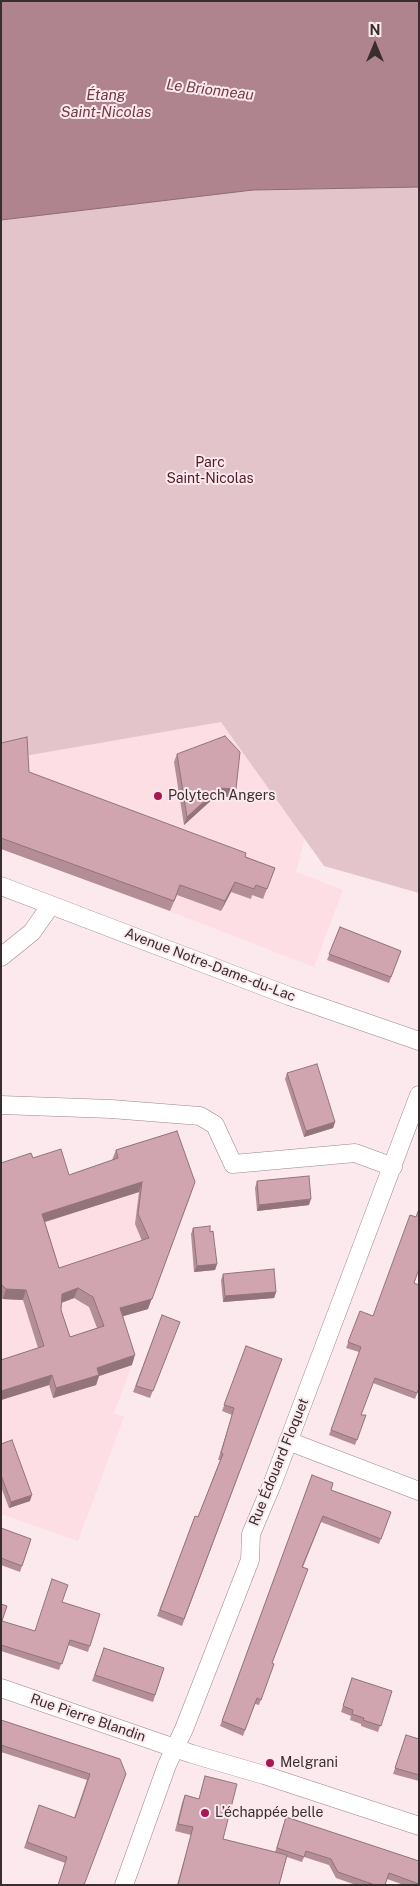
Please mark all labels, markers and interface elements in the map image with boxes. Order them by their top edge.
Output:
north arrow [350,20,400,70]
text: N [370,22,380,38]
water label: Le Brionneau [165,76,255,104]
water label: Étang Saint-Nicolas [61,86,151,121]
park label: Parc Saint-Nicolas [166,455,254,488]
place label: Polytech Angers [168,788,275,804]
marker: Polytech Angers [152,790,164,802]
street label: Avenue Notre-Dame-du-Lac [122,925,298,1005]
street label: Rue Édouard Floquet [246,1396,312,1528]
street label: Rue Pierre Blandin [28,1690,148,1746]
place label: Melgrani [280,1755,338,1771]
marker: Melgrani [264,1757,276,1769]
place label: L’échappée belle [215,1805,323,1821]
marker: L’échappée belle [199,1807,211,1819]

